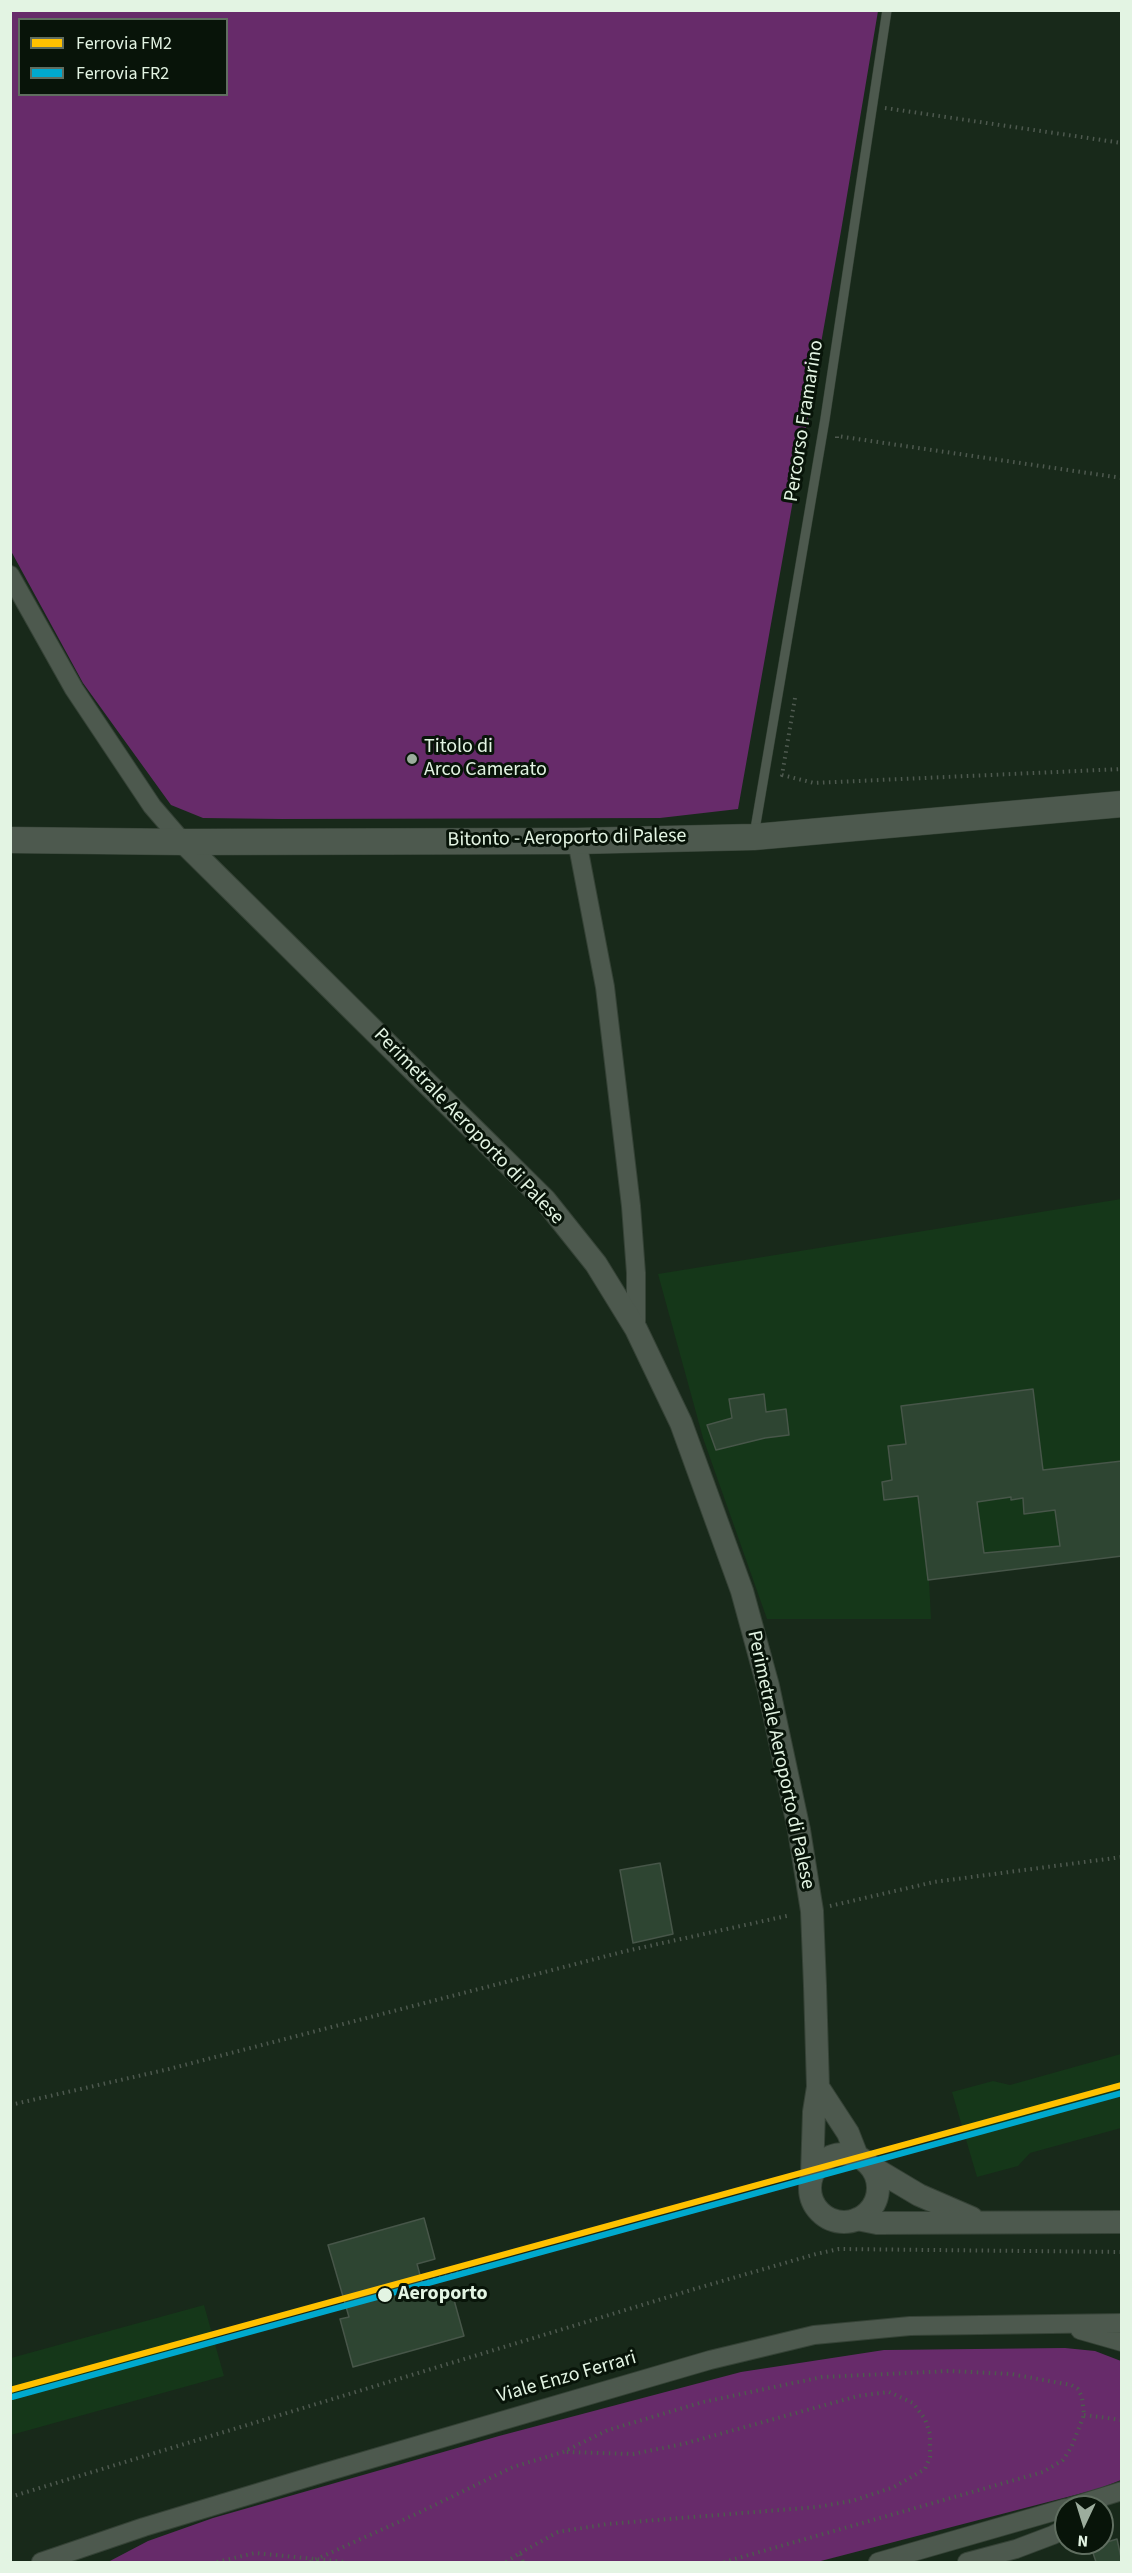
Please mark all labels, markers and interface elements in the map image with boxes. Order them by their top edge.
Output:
legend [18,18,228,96]
text: Ferrovia FM2 [76,31,172,56]
text: Ferrovia FR2 [76,61,169,86]
street label: Percorso Framarino [780,338,830,504]
place label: Titolo di Arco Camerato [424,736,547,783]
marker: Titolo di Arco Camerato [405,752,419,766]
street label: Bitonto - Aeroporto di Palese [447,825,687,853]
street label: Perimetrale Aeroporto di Palese [368,1024,568,1230]
street label: Perimetrale Aeroporto di Palese [741,1629,819,1891]
place label: Aeroporto [398,2283,488,2307]
marker: Aeroporto [376,2286,394,2304]
street label: Viale Enzo Ferrari [495,2347,639,2409]
north arrow [1054,2495,1114,2555]
text: N [1077,2530,1089,2552]

